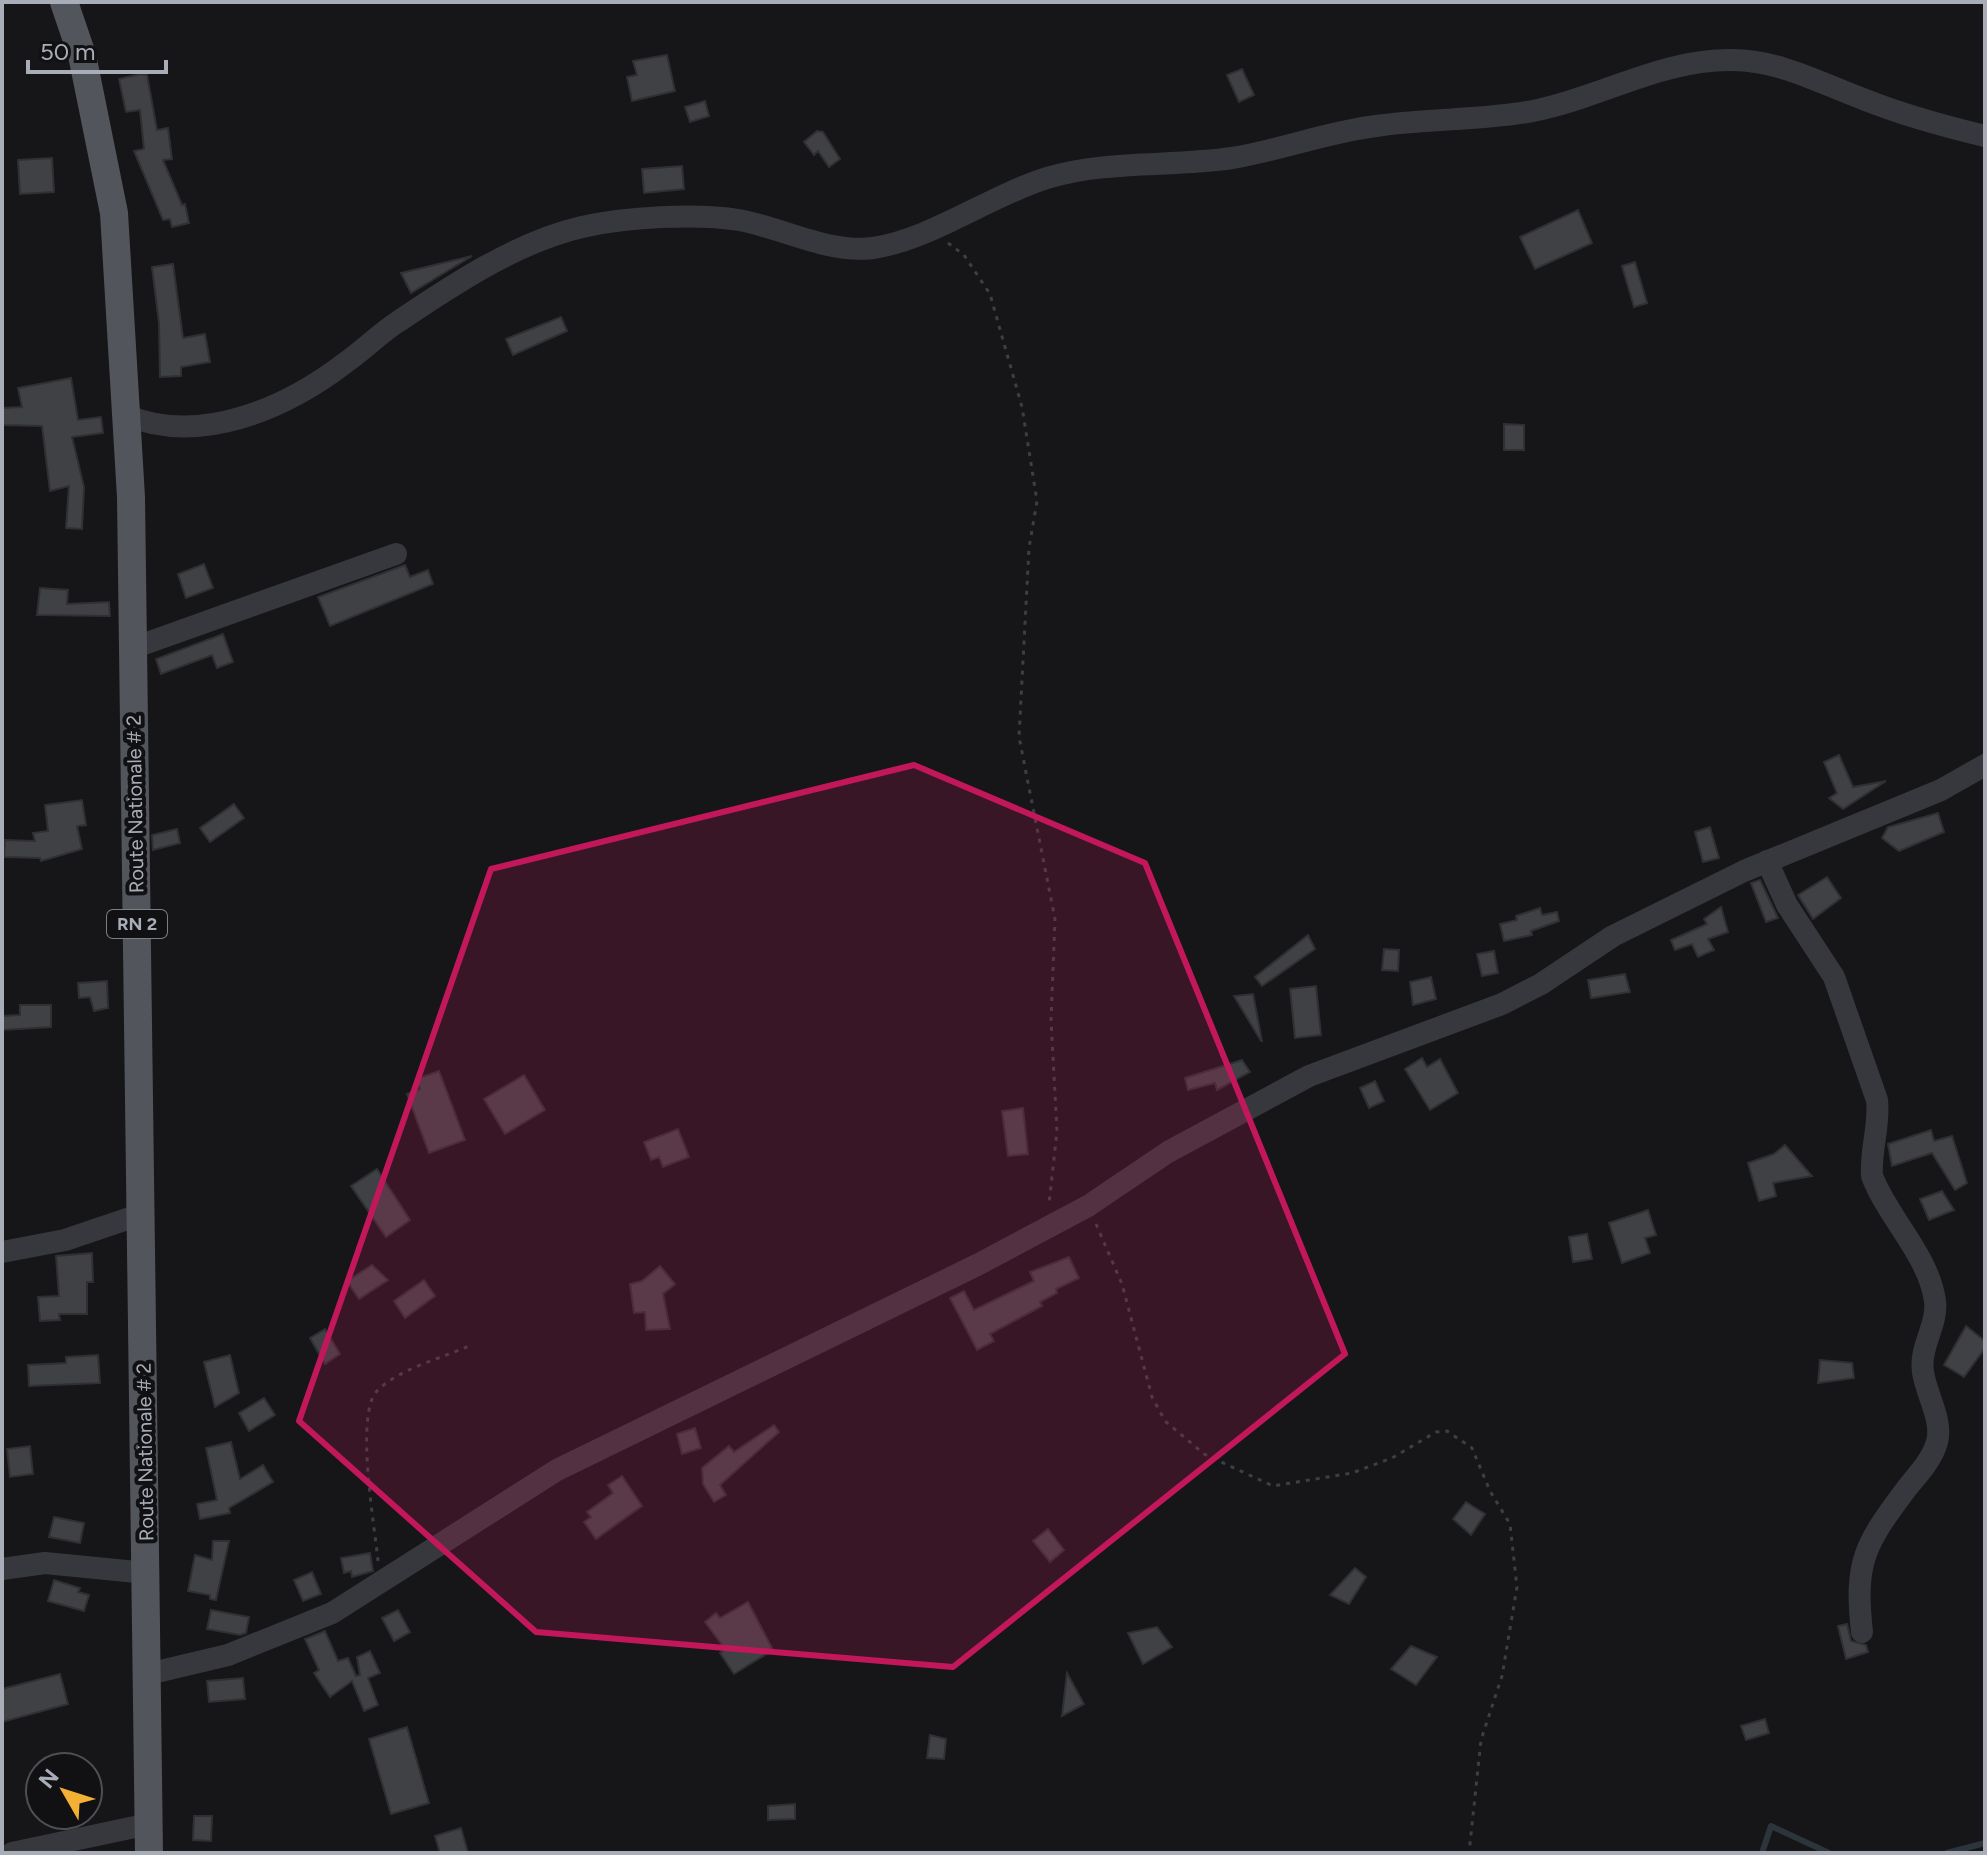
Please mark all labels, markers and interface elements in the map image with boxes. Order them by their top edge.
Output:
scale bar [28,24,166,74]
text: 50 m [40,37,96,66]
street label: Route Nationale # 2 [121,715,149,893]
road number: RN 2 [107,910,167,938]
street label: Route Nationale # 2 [131,1363,159,1541]
north arrow [24,1751,104,1831]
text: N [33,1764,65,1794]

